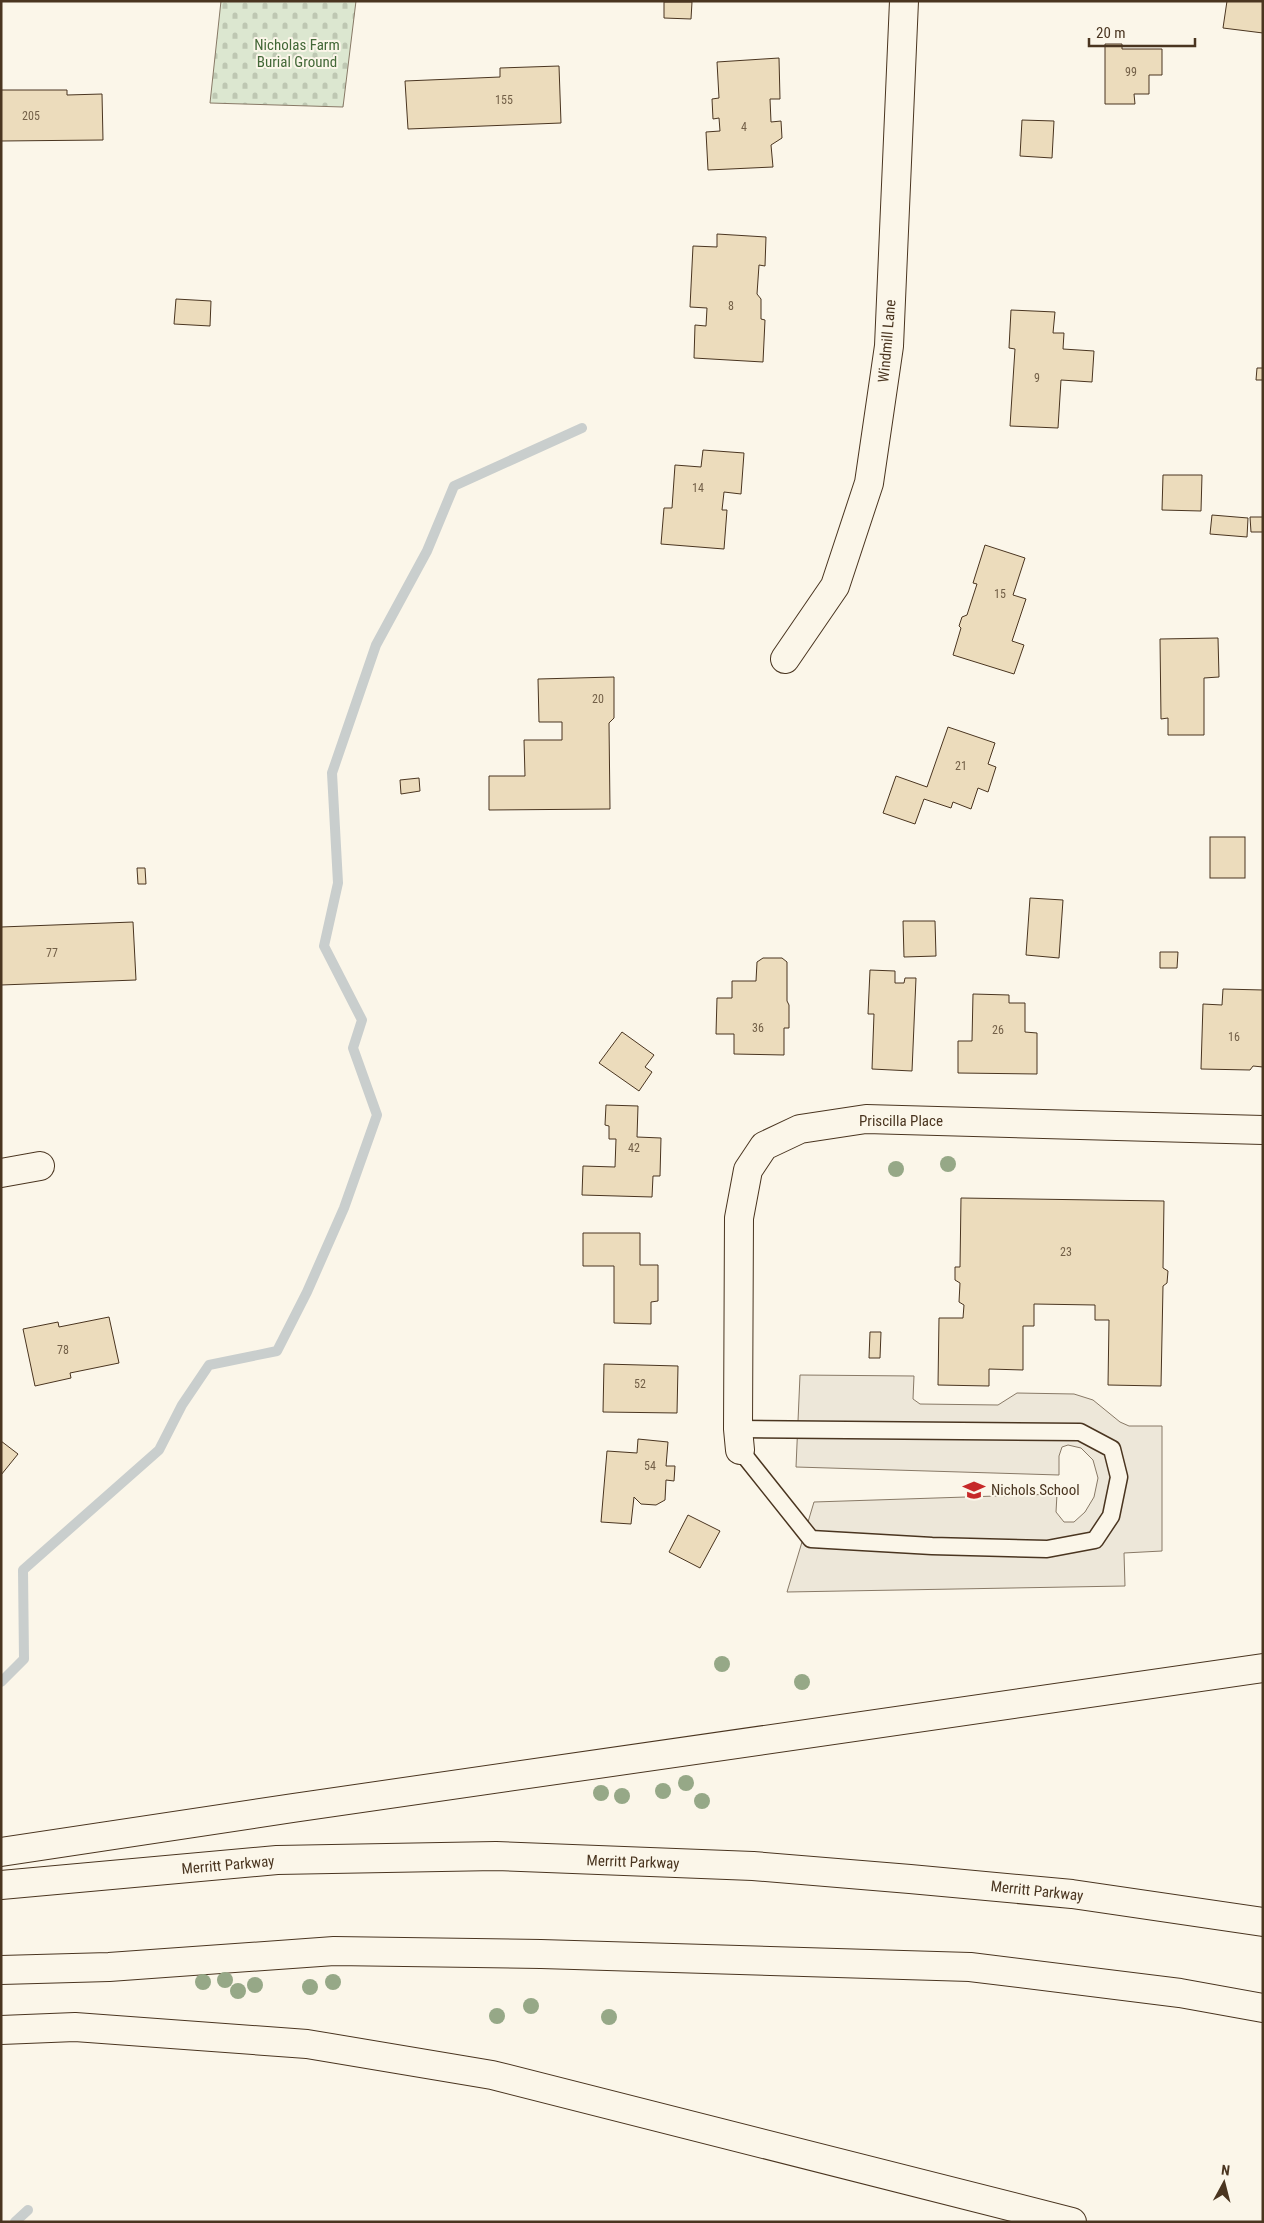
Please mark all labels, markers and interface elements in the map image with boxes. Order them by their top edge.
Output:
scale bar [1089,15,1195,47]
text: 20 m [1096,24,1126,42]
park label: Nicholas Farm Burial Ground [254,36,340,71]
house number: 99 [1125,65,1137,79]
house number: 155 [495,93,513,107]
house number: 205 [22,109,40,123]
house number: 4 [741,120,747,134]
house number: 8 [728,299,734,313]
street label: Windmill Lane [874,299,900,383]
house number: 9 [1034,371,1040,385]
house number: 14 [692,481,704,495]
house number: 15 [994,587,1006,601]
house number: 20 [592,692,604,706]
house number: 21 [955,759,967,773]
house number: 77 [46,946,58,960]
house number: 36 [752,1021,764,1035]
house number: 26 [992,1023,1004,1037]
house number: 16 [1228,1030,1240,1044]
street label: Priscilla Place [859,1112,943,1130]
house number: 42 [628,1141,640,1155]
house number: 23 [1060,1245,1072,1259]
house number: 78 [57,1343,69,1357]
house number: 52 [634,1377,646,1391]
house number: 54 [644,1459,656,1473]
school or university icon: Nichols School [961,1477,987,1503]
place label: Nichols School [991,1481,1080,1499]
street label: Merritt Parkway [586,1851,680,1873]
street label: Merritt Parkway [181,1852,275,1878]
street label: Merritt Parkway [990,1877,1084,1905]
north arrow [1199,2158,1249,2208]
text: N [1220,2162,1231,2179]

